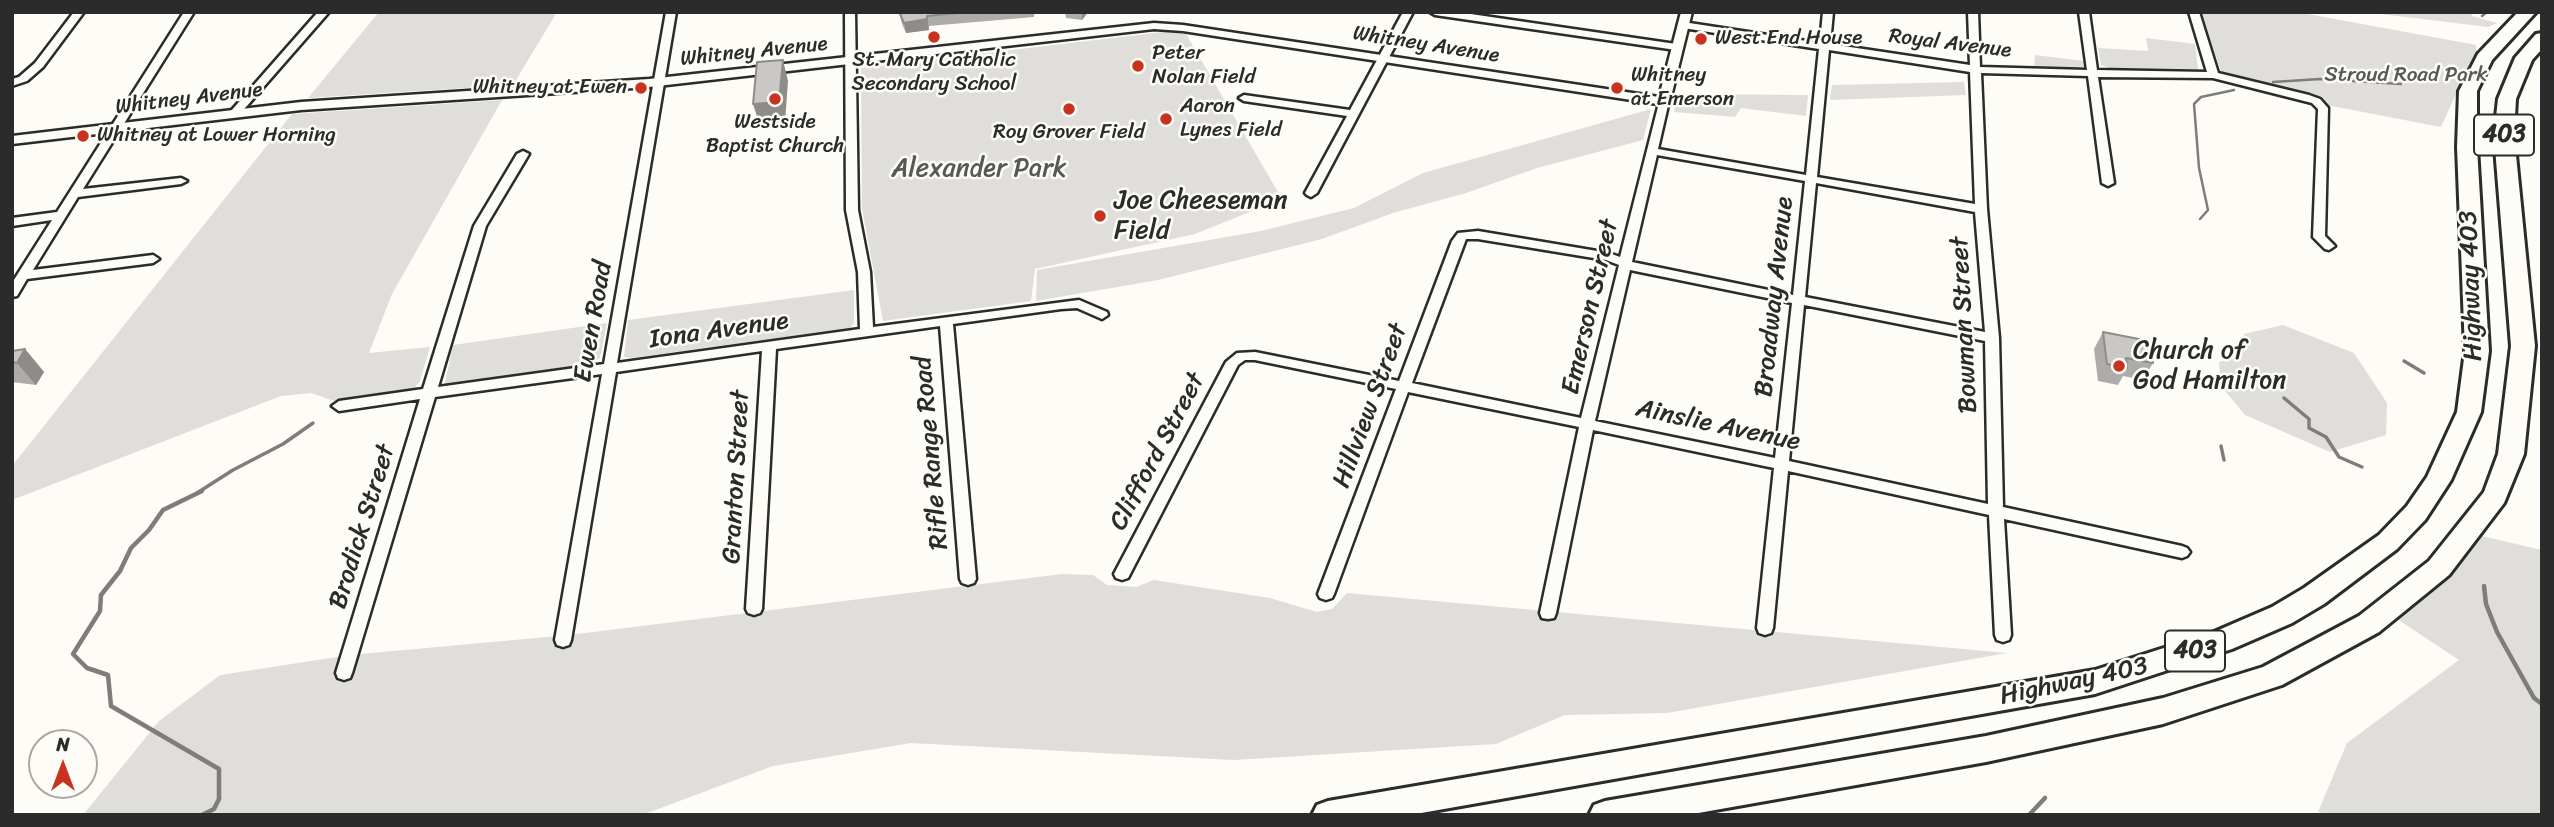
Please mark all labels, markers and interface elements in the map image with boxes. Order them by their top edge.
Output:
street label: Whitney Avenue [1351,21,1501,69]
street label: Royal Avenue [1887,24,2013,64]
place label: West End House [1715,26,1862,52]
marker: St. Mary Catholic Secondary School [926,29,942,45]
marker: West End House [1693,31,1709,47]
street label: Whitney Avenue [679,32,829,72]
place label: Peter Nolan Field [1152,41,1256,91]
place label: St. Mary Catholic Secondary School [851,48,1017,98]
marker: Peter Nolan Field [1130,58,1146,74]
place label: Whitney at Emerson [1631,63,1734,113]
park label: Stroud Road Park [2325,63,2487,89]
place label: Whitney at Ewen [473,75,627,101]
street label: Whitney Avenue [114,77,264,121]
marker: Whitney at Ewen [633,80,649,96]
marker: Whitney at Emerson [1609,80,1625,96]
marker: Westside Baptist Church [767,91,783,107]
place label: Aaron Lynes Field [1180,94,1282,144]
marker: Roy Grover Field [1061,101,1077,117]
place label: Westside Baptist Church [706,110,844,160]
marker: Aaron Lynes Field [1158,111,1174,127]
road number: 403 [2474,114,2534,155]
place label: Roy Grover Field [993,120,1145,146]
place label: Whitney at Lower Horning [97,123,336,149]
marker: Whitney at Lower Horning [75,128,91,144]
park label: Alexander Park [891,153,1067,185]
place label: Joe Cheeseman Field [1114,185,1288,246]
street label: Broadway Avenue [1749,195,1801,399]
marker: Joe Cheeseman Field [1092,208,1108,224]
street label: Highway 403 [2454,210,2490,362]
street label: Emerson Street [1556,216,1626,398]
street label: Bowman Street [1945,236,1985,414]
street label: Ewen Road [568,259,620,385]
street label: Iona Avenue [647,306,791,356]
street label: Hillview Street [1327,320,1415,492]
place label: Church of God Hamilton [2133,335,2286,396]
street label: Rifle Range Road [908,355,956,551]
marker: Church of God Hamilton [2111,358,2127,374]
street label: Clifford Street [1103,368,1213,536]
street label: Granton Street [717,389,757,565]
street label: Ainslie Avenue [1633,393,1803,459]
street label: Brodick Street [323,441,403,613]
road number: 403 [2165,630,2225,672]
street label: Highway 403 [1997,651,2151,713]
text: N [56,728,70,761]
north arrow [28,729,98,799]

